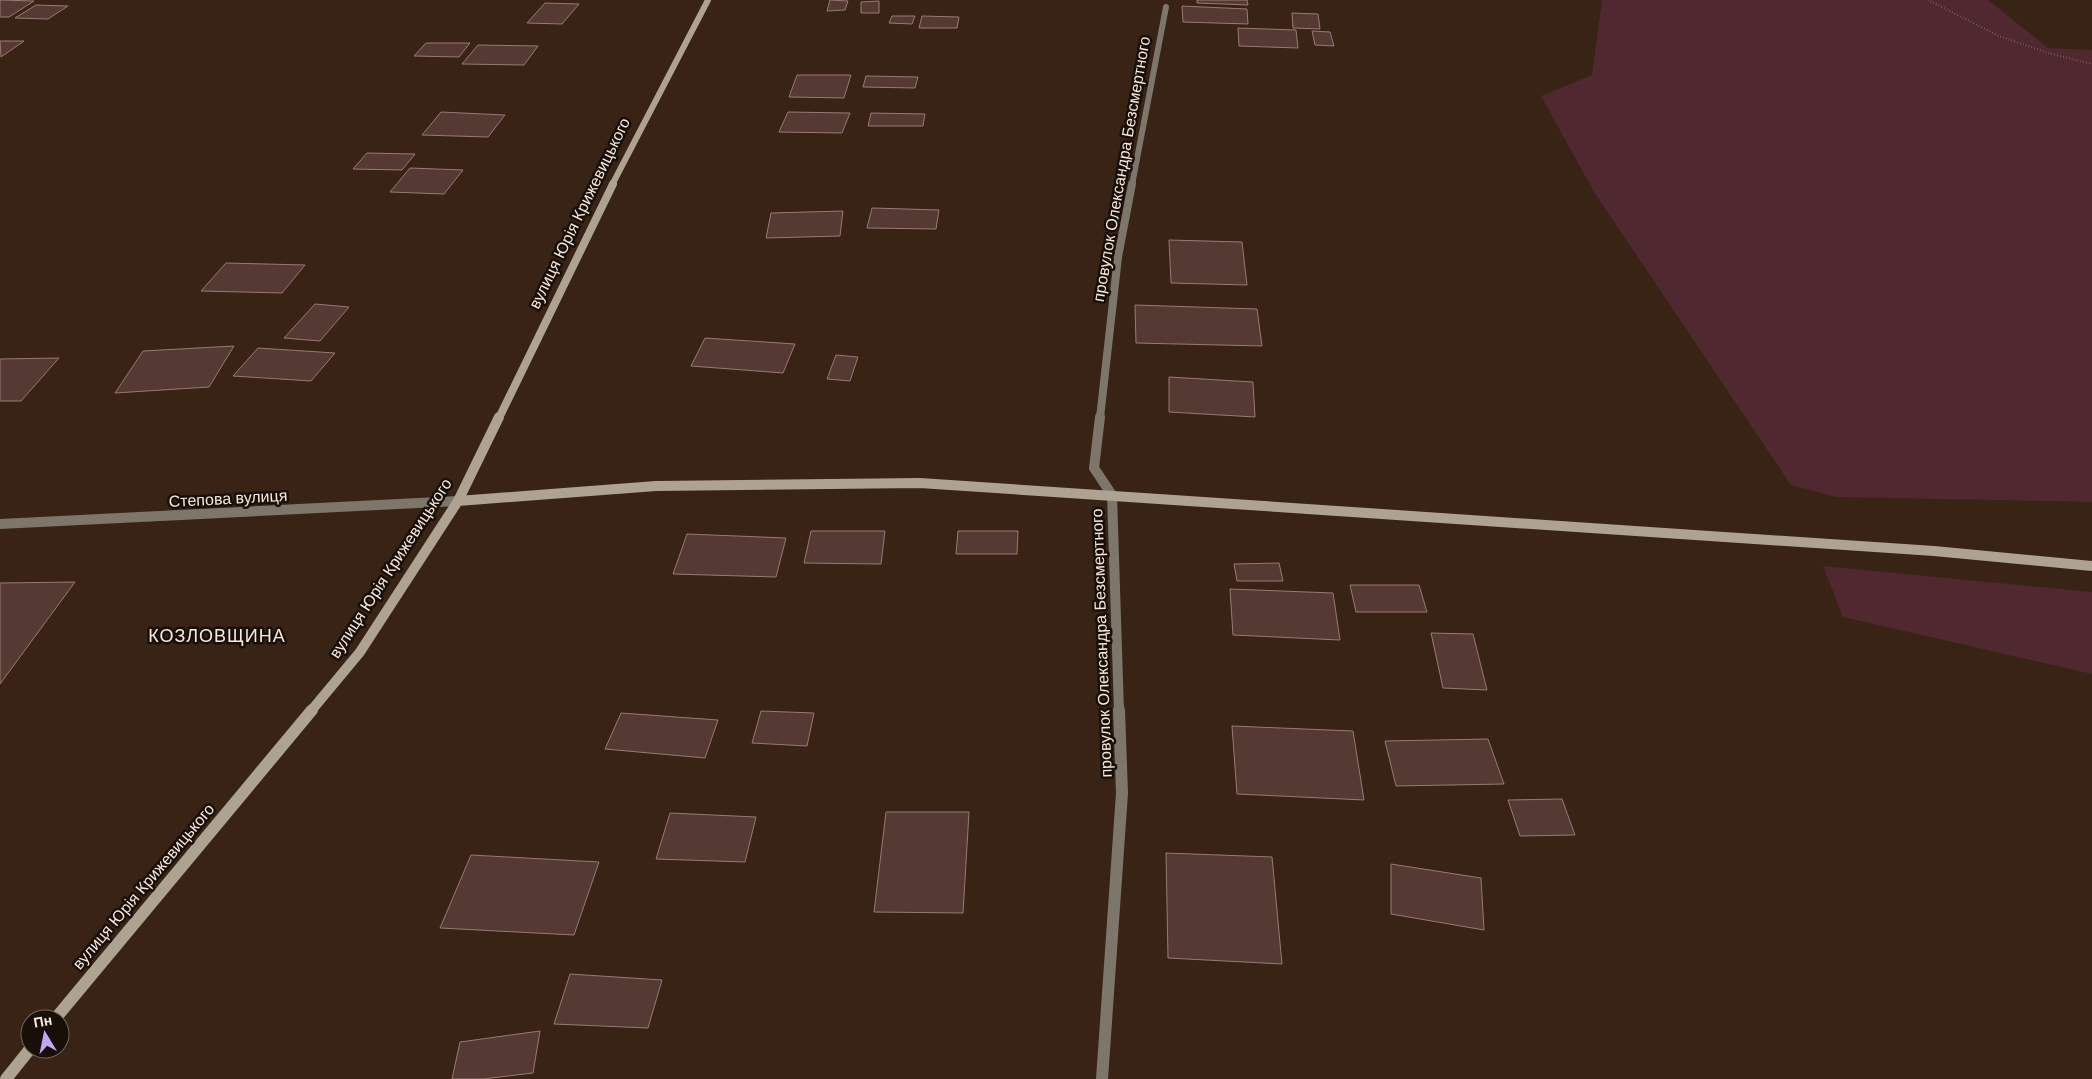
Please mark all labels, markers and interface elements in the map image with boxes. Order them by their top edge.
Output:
street label: провулок Олександра Безсмертного [1090,35,1153,303]
street label: вулиця Юрія Крижевицького [526,115,633,311]
street label: вулиця Юрія Крижевицького [326,475,455,661]
street label: Степова вулиця [168,487,288,510]
street label: провулок Олександра Безсмертного [1088,508,1115,778]
district label: КОЗЛОВЩИНА [148,626,286,646]
street label: вулиця Юрія Крижевицького [69,800,218,972]
north arrow [20,1009,70,1059]
text: Пн [32,1012,53,1031]

